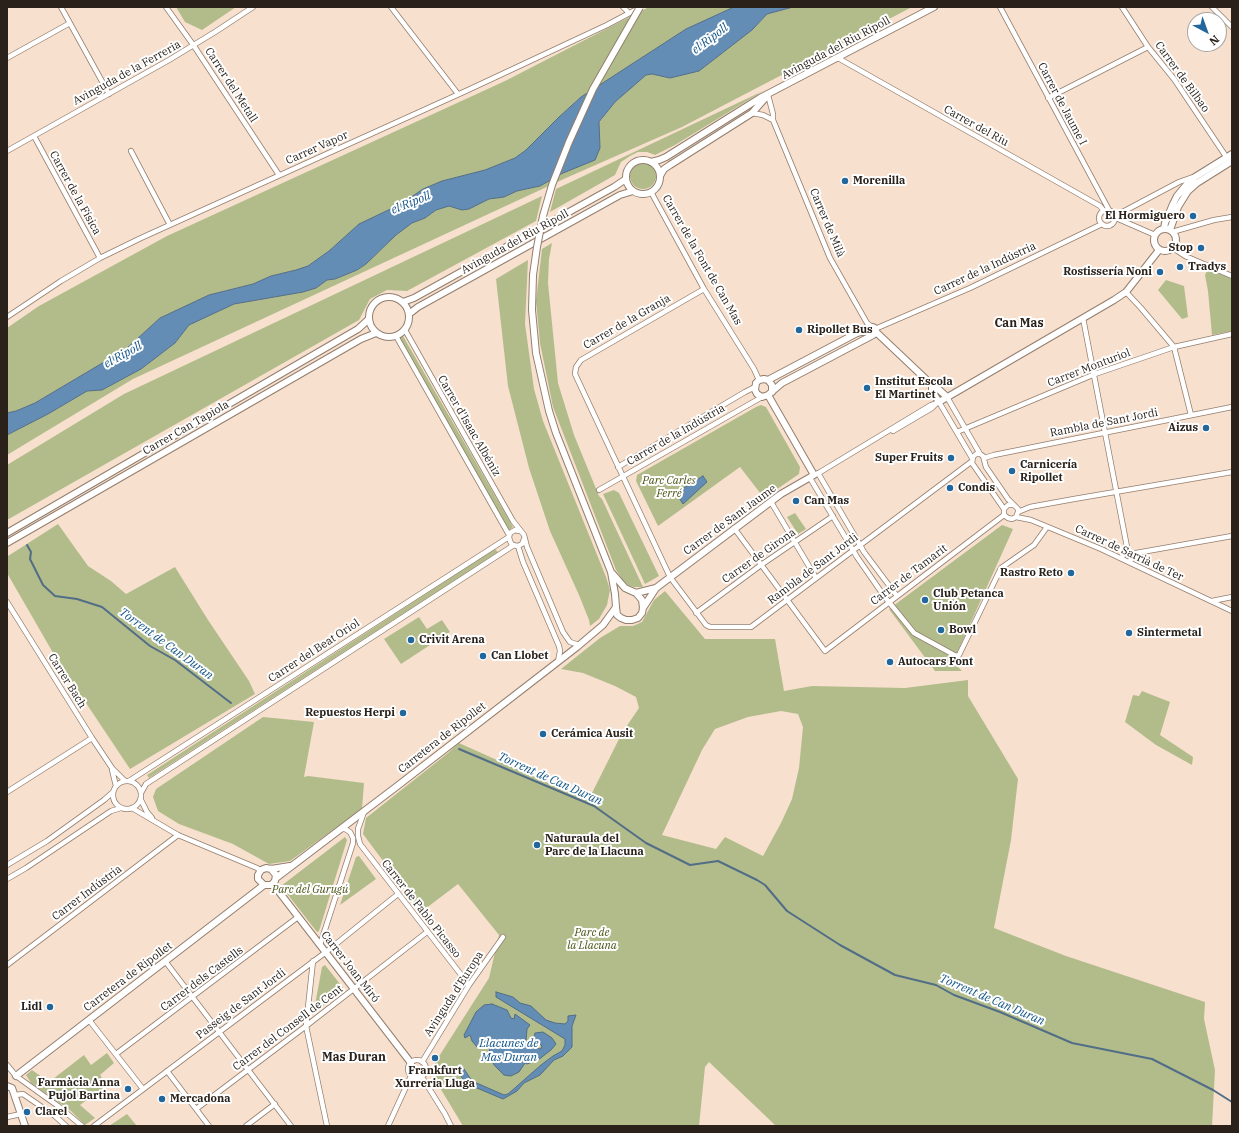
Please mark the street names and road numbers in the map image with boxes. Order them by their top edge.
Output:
street label: Avinguda del Riu Ripoll [780,14,892,82]
street label: Avinguda de la Ferreria [71,38,183,108]
street label: Carrer de Bilbao [1152,39,1212,115]
street label: Carrer del Metall [202,45,260,125]
street label: Carrer de Jaume I [1035,60,1089,148]
street label: Carrer del Riu [941,103,1011,149]
street label: Carrer Vapor [284,128,350,168]
street label: Carrer de la Física [47,149,103,237]
street label: Carrer de Milà [807,187,847,259]
street label: Carrer de la Font de Can Mas [659,193,745,327]
street label: Avinguda del Riu Ripoll [459,207,571,277]
street label: Carrer de la Indústria [932,240,1038,298]
street label: Carrer de la Granja [581,292,673,352]
street label: Carrer Monturiol [1046,346,1132,390]
street label: Carrer d'Isaac Albéniz [435,373,503,479]
street label: Carrer Can Tapiola [141,398,231,458]
street label: Carrer de la Indústria [625,402,727,468]
street label: Rambla de Sant Jordi [1049,406,1159,440]
street label: Carrer de Sant Jaume [681,482,779,558]
street label: Carrer de Sarrià de Ter [1073,522,1185,584]
street label: Carrer de Girona [720,526,798,586]
street label: Rambla de Sant Jordi [765,531,861,607]
street label: Carrer de Tamarit [868,542,950,608]
street label: Carrer del Beat Oriol [266,617,362,685]
street label: Carrer Bach [45,651,89,711]
street label: Carretera de Ripollet [396,700,488,776]
street label: Carrer de Pablo Picasso [378,857,464,961]
street label: Carrer Indústria [50,862,124,924]
street label: Carrer Joan Miró [318,929,382,1005]
street label: Carretera de Ripollet [81,939,175,1015]
street label: Carrer dels Castells [158,944,246,1014]
street label: Avinguda d'Europa [422,949,486,1039]
street label: Passeig de Sant Jordi [194,966,288,1042]
street label: Carrer del Consell de Cent [230,982,346,1074]

